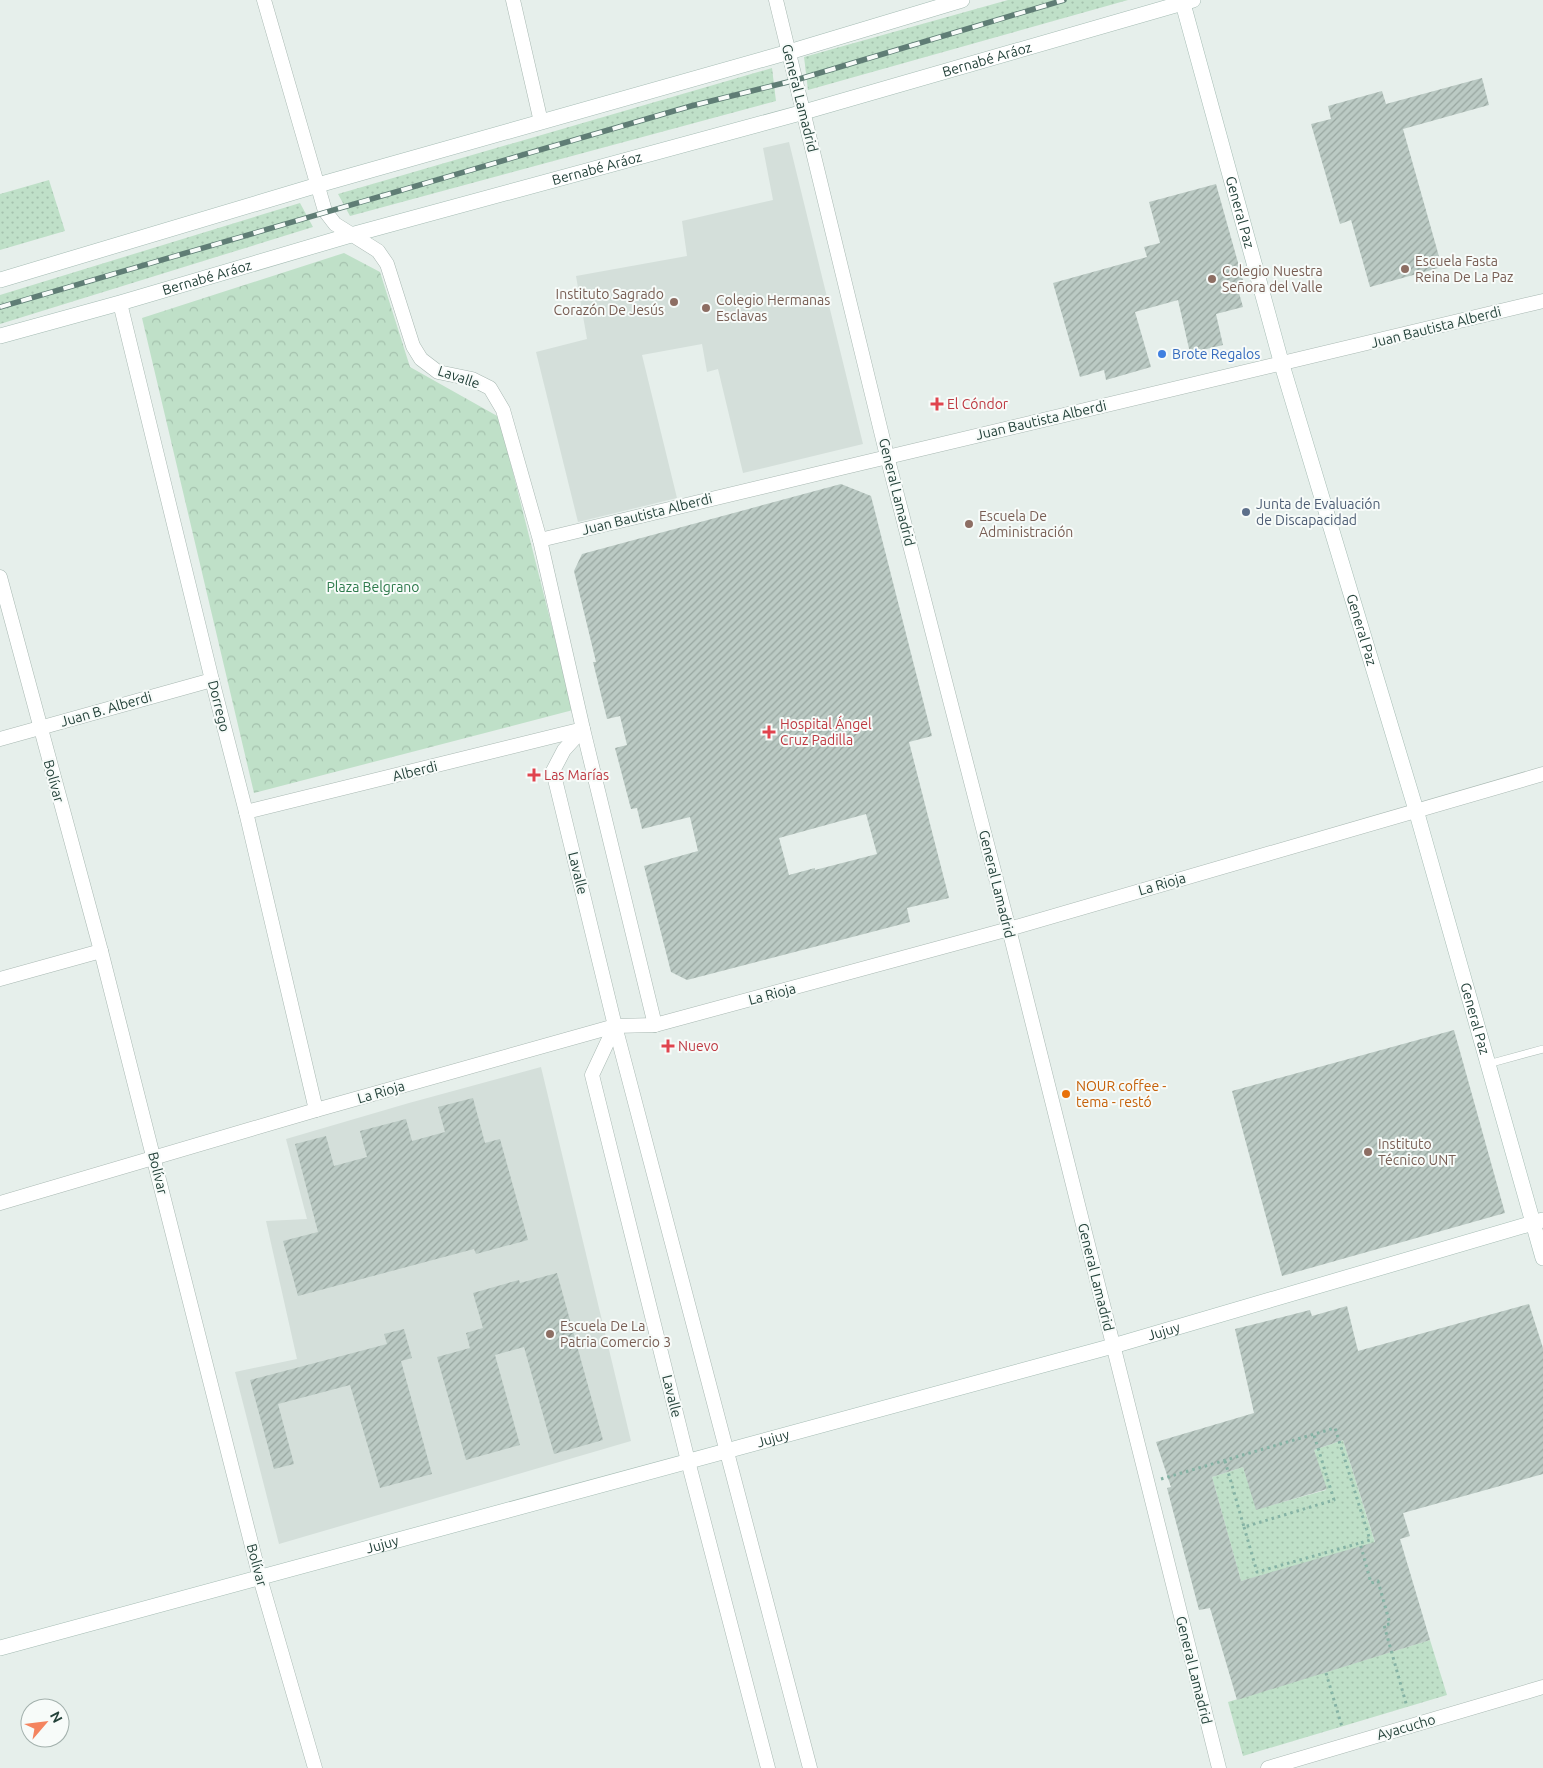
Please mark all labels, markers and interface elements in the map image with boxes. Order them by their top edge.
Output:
street label: Bernabé Aráoz [940,39,1034,80]
street label: General Lamadrid [779,42,821,154]
street label: Bernabé Aráoz [550,148,644,188]
street label: General Paz [1223,174,1258,250]
place label: Escuela Fasta Reina De La Paz [1415,253,1513,285]
street label: Bernabé Aráoz [160,257,253,298]
place label: Colegio Nuestra Señora del Valle [1222,263,1323,295]
marker: Escuela Fasta Reina De La Paz [1399,263,1411,275]
marker: Colegio Nuestra Señora del Valle [1206,273,1218,285]
place label: Instituto Sagrado Corazón De Jesús [553,286,664,318]
place label: Colegio Hermanas Esclavas [716,292,830,324]
marker: Instituto Sagrado Corazón De Jesús [668,296,680,308]
marker: Colegio Hermanas Esclavas [700,302,712,314]
street label: Juan Bautista Alberdi [1369,303,1503,351]
place label: Brote Regalos [1172,346,1260,362]
marker: Brote Regalos [1156,348,1168,360]
street label: Lavalle [436,362,482,392]
place label: El Cóndor [947,396,1009,412]
street label: Juan Bautista Alberdi [974,397,1108,443]
marker: El Cóndor [931,398,943,410]
street label: General Lamadrid [876,436,918,548]
street label: Juan Bautista Alberdi [580,490,714,538]
place label: Junta de Evaluación de Discapacidad [1256,496,1381,528]
marker: Junta de Evaluación de Discapacidad [1240,506,1252,518]
place label: Escuela De Administración [979,508,1073,540]
marker: Escuela De Administración [963,518,975,530]
park label: Plaza Belgrano [326,579,420,595]
street label: General Paz [1343,592,1380,668]
street label: Dorrego [205,679,233,733]
street label: Juan B. Alberdi [58,688,154,730]
place label: Hospital Ángel Cruz Padilla [780,715,872,748]
marker: Hospital Ángel Cruz Padilla [762,725,776,739]
street label: Bolívar [41,758,68,805]
street label: Alberdi [391,758,439,784]
place label: Las Marías [544,767,609,783]
marker: Las Marías [528,769,540,781]
street label: General Lamadrid [976,828,1018,940]
street label: Lavalle [565,850,591,896]
street label: La Rioja [1136,870,1188,898]
street label: La Rioja [747,980,797,1008]
street label: General Paz [1457,981,1493,1056]
place label: Nuevo [678,1038,719,1054]
marker: Nuevo [662,1040,674,1052]
street label: La Rioja [355,1078,407,1106]
place label: NOUR coffee - tema - restó [1076,1078,1166,1110]
marker: NOUR coffee - tema - restó [1060,1088,1072,1100]
place label: Instituto Técnico UNT [1378,1136,1456,1168]
marker: Instituto Técnico UNT [1362,1146,1374,1158]
street label: Bolívar [145,1150,171,1197]
street label: General Lamadrid [1075,1221,1117,1333]
place label: Escuela De La Patria Comercio 3 [560,1318,671,1350]
street label: Jujuy [1146,1319,1182,1343]
marker: Escuela De La Patria Comercio 3 [544,1328,556,1340]
street label: Lavalle [659,1373,685,1419]
street label: Jujuy [755,1426,791,1450]
street label: Jujuy [364,1532,400,1556]
street label: Bolívar [244,1542,271,1589]
street label: General Lamadrid [1173,1614,1215,1726]
north arrow [20,1698,70,1748]
text: N [47,1709,66,1725]
street label: Ayacucho [1375,1711,1437,1743]

